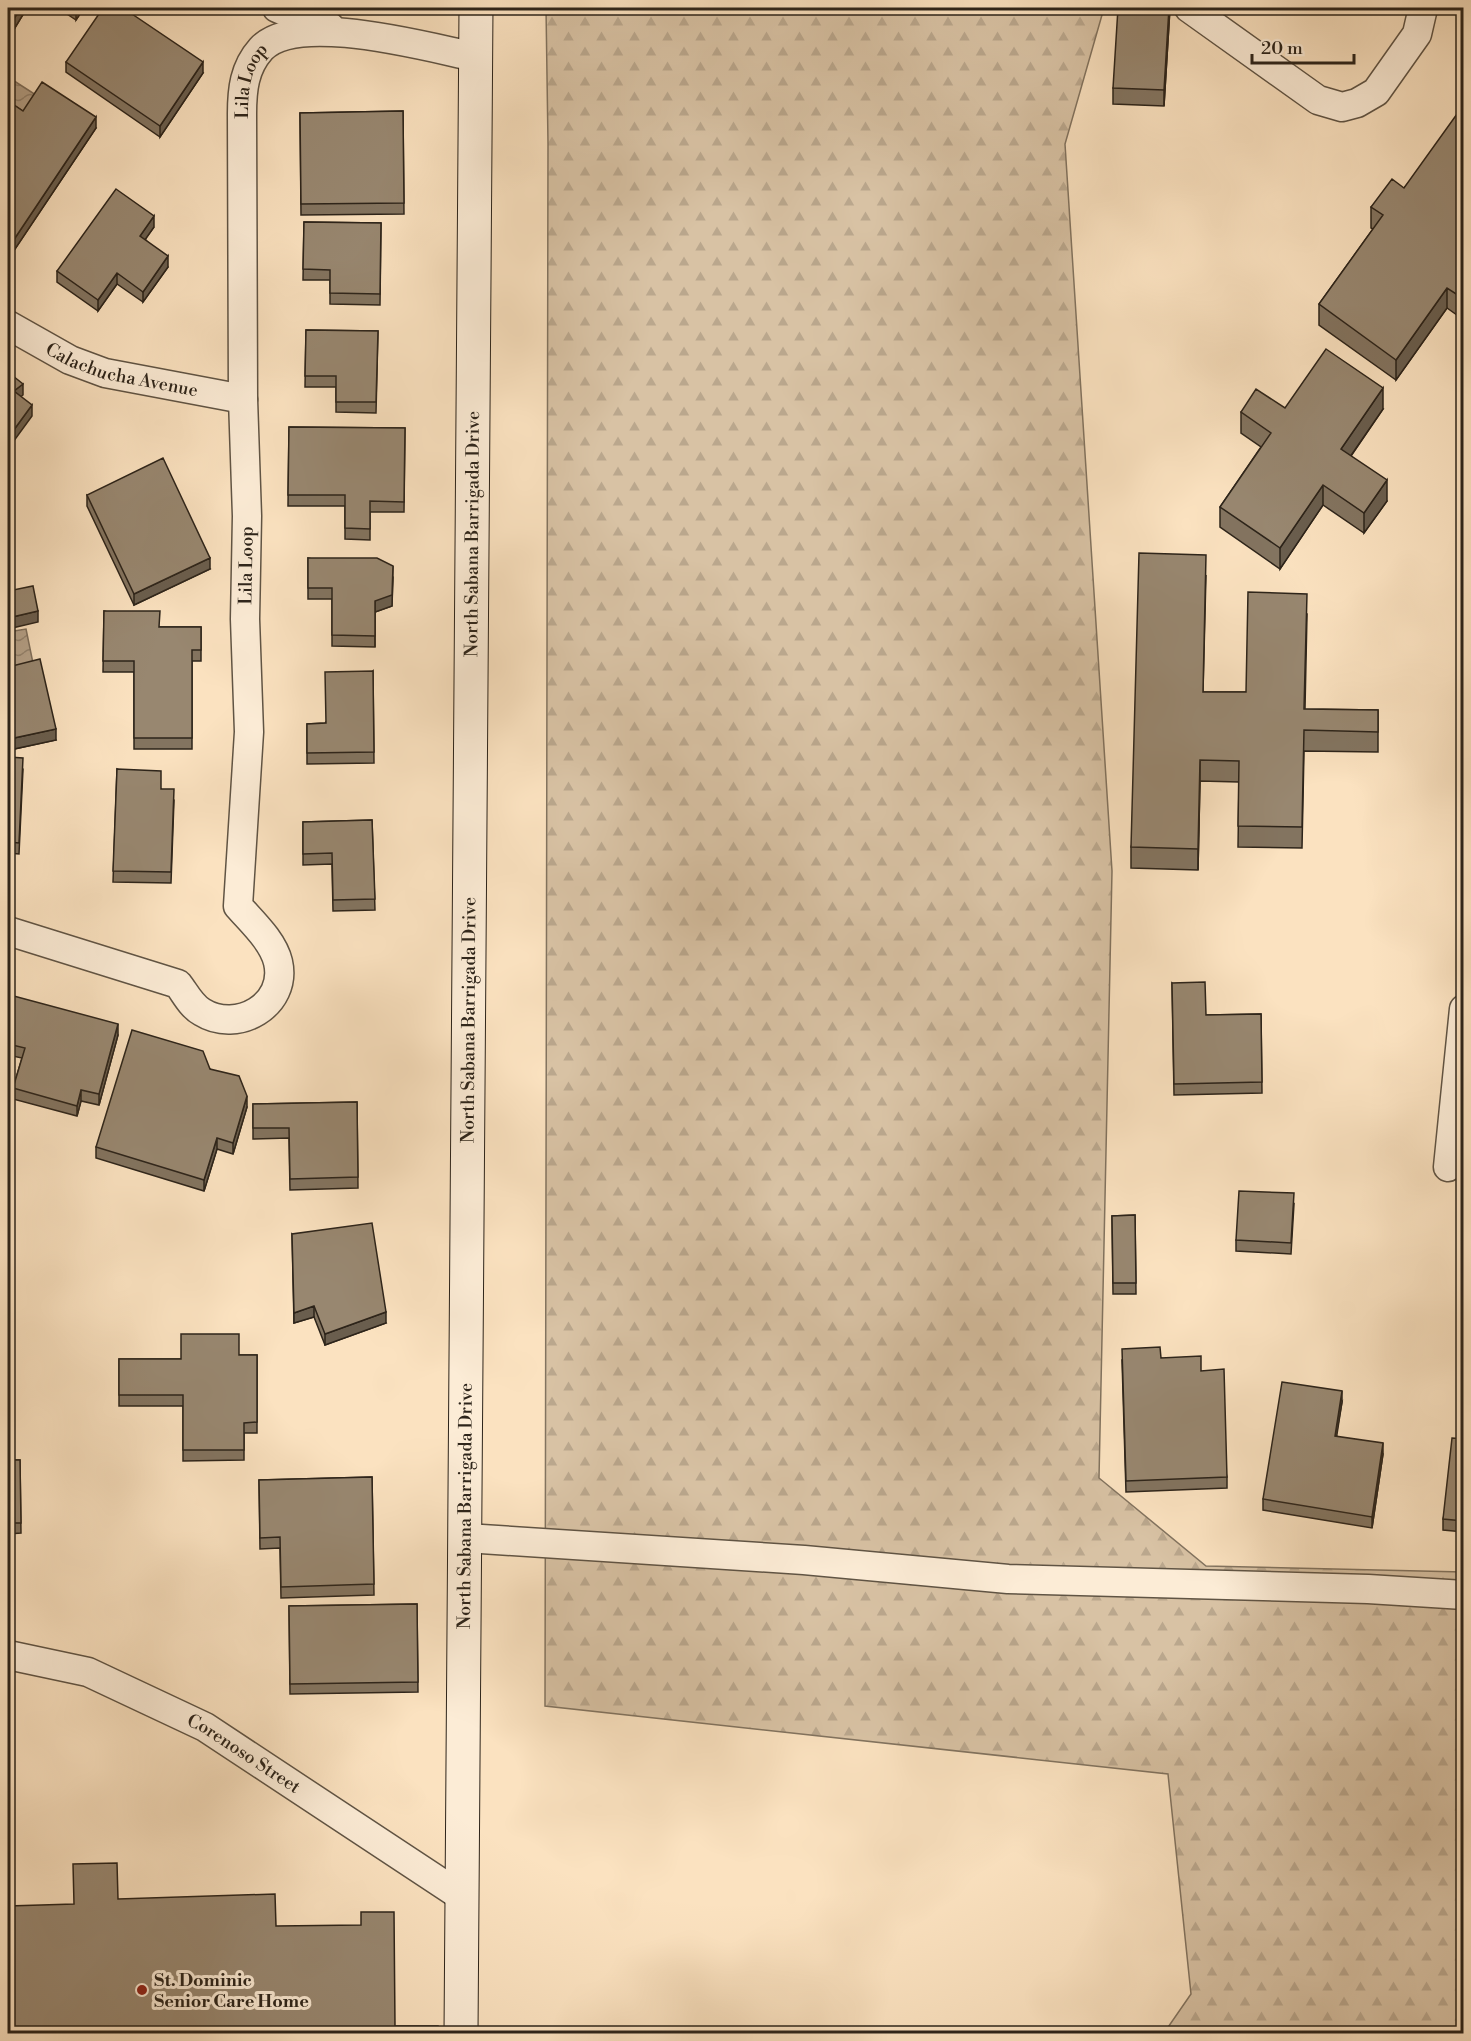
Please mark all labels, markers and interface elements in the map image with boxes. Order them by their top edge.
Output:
scale bar [1252,27,1354,65]
text: 20 m [1261,37,1303,60]
street label: Lila Loop [230,38,273,119]
street label: Calachucha Avenue [42,337,200,402]
street label: North Sabana Barrigada Drive [460,411,485,657]
street label: Lila Loop [234,526,258,605]
street label: North Sabana Barrigada Drive [456,897,481,1143]
street label: North Sabana Barrigada Drive [452,1383,477,1629]
street label: Corenoso Street [183,1709,306,1799]
place label: St. Dominic Senior Care Home [154,1969,309,2013]
marker: St. Dominic Senior Care Home [135,1983,149,1997]

